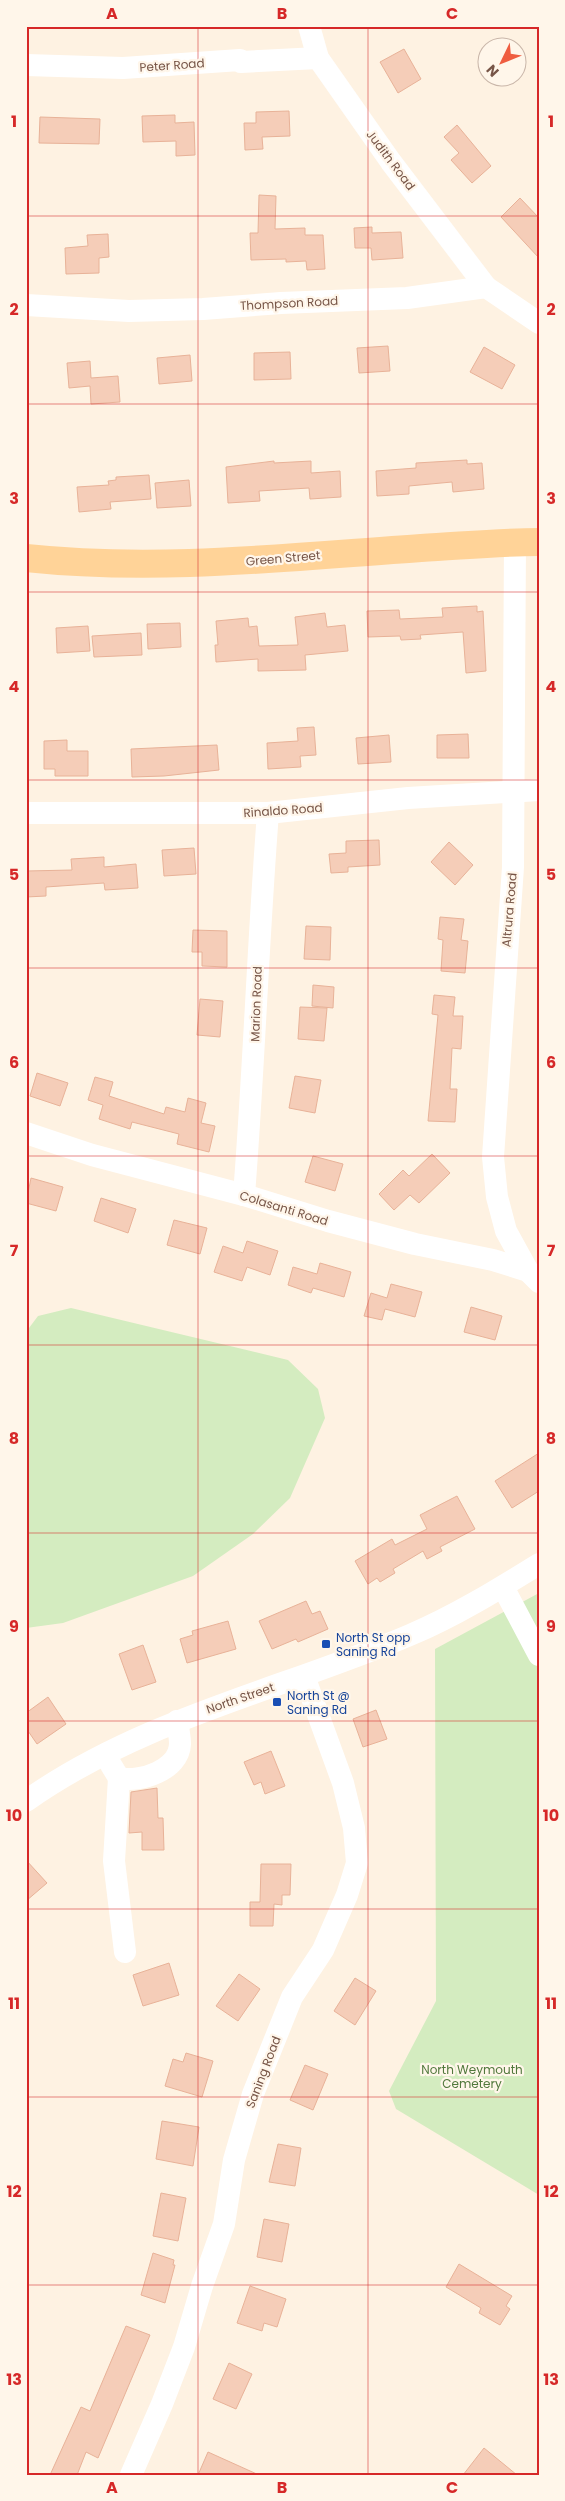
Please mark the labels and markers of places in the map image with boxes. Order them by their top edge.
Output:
place label: North St opp Saning Rd [336,1629,410,1660]
marker: North St opp Saning Rd [320,1638,332,1650]
place label: North St @ Saning Rd [287,1687,350,1718]
marker: North St @ Saning Rd [271,1696,283,1708]

